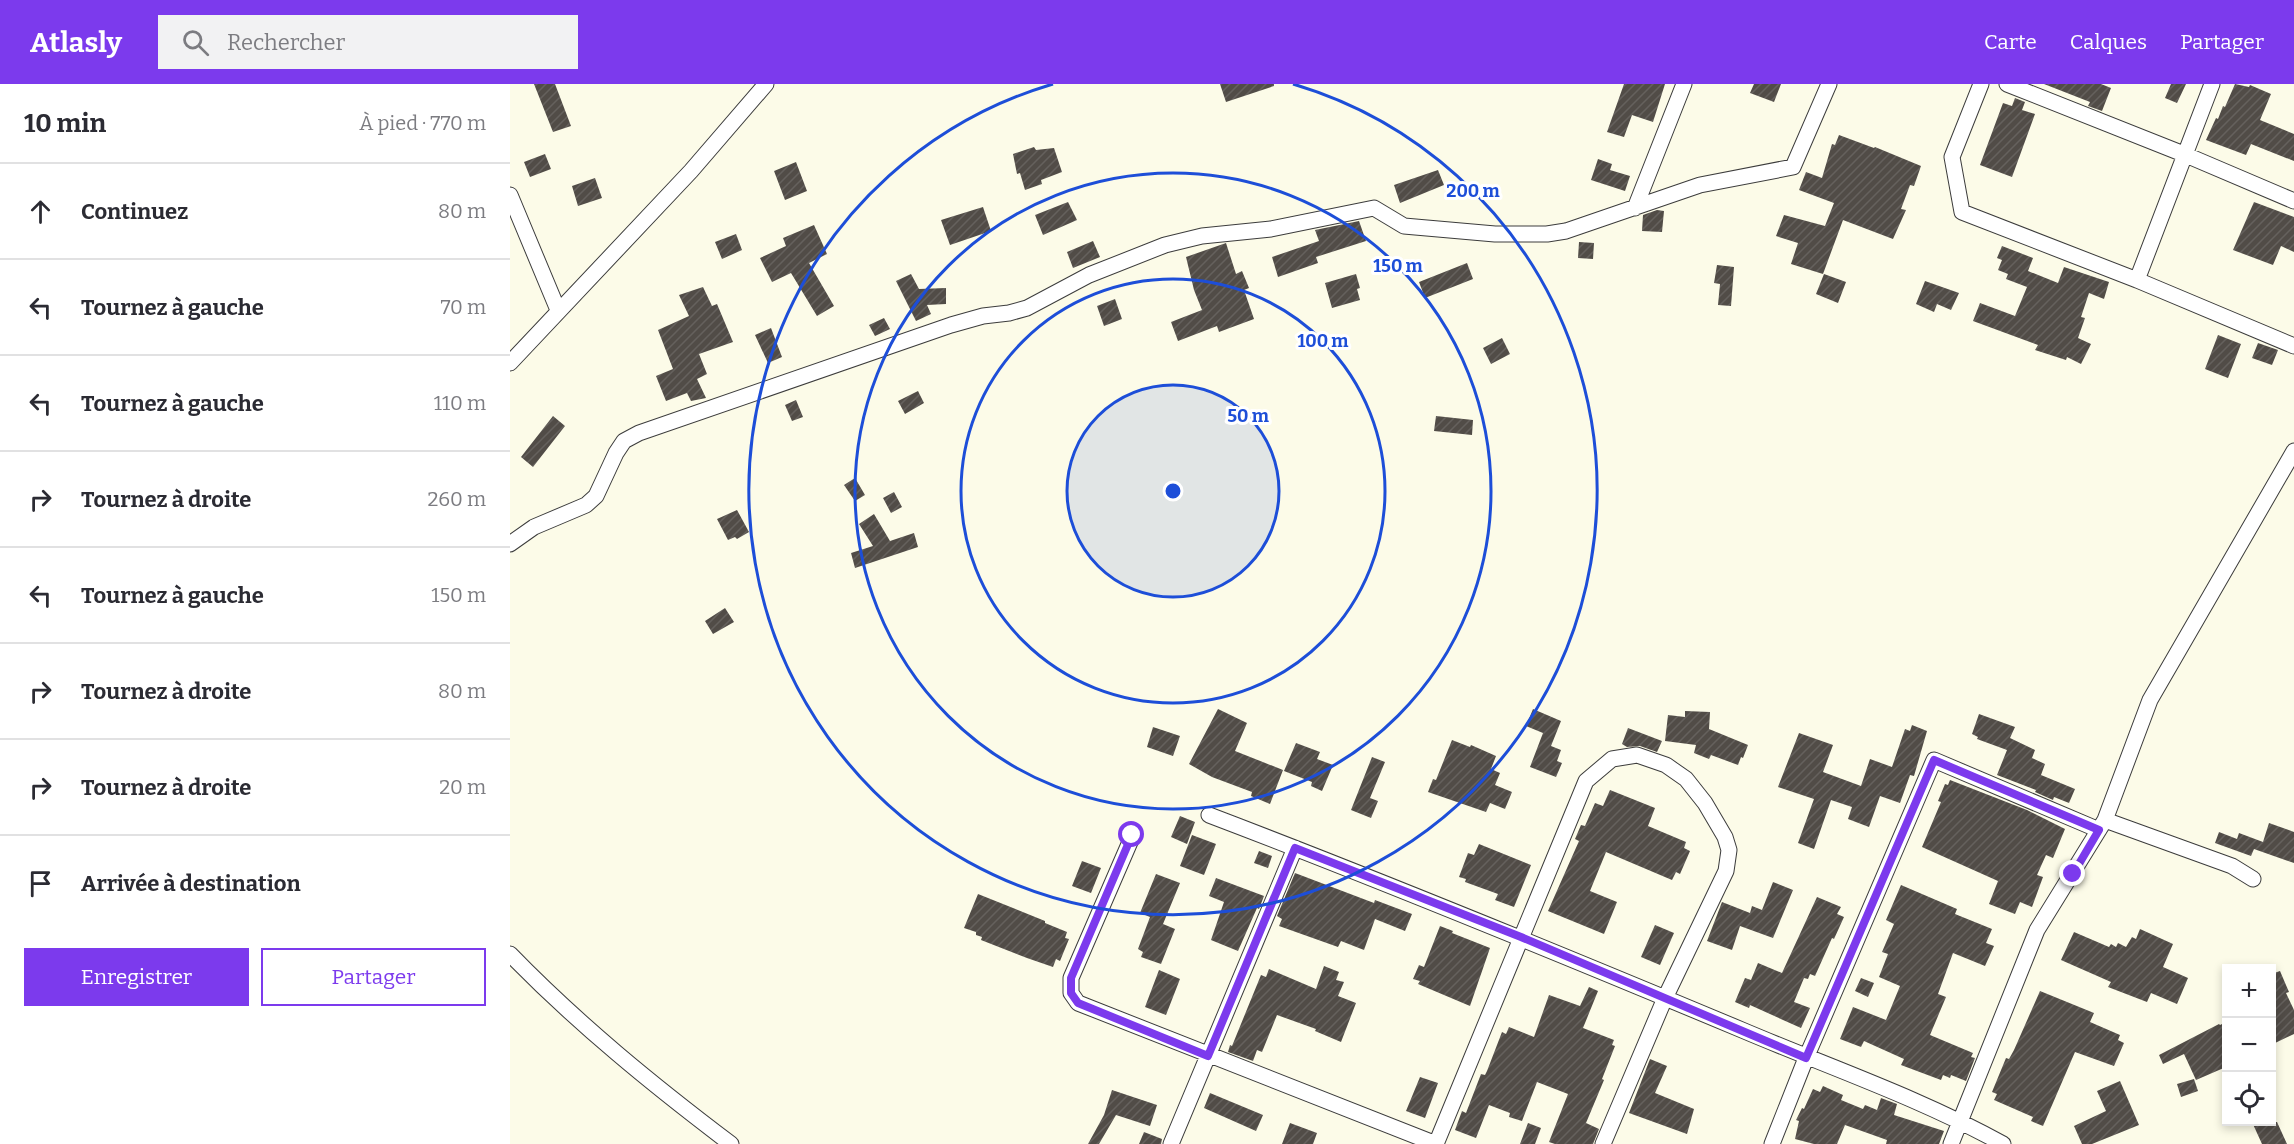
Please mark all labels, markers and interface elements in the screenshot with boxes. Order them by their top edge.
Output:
search box [158,15,578,69]
text: Atlasly [30,26,122,59]
icon: search [179,26,212,59]
text: Rechercher [227,29,345,56]
text: Carte [1984,29,2037,55]
text: Calques [2070,29,2147,55]
text: Partager [2180,29,2264,55]
text: 10 min [24,108,106,139]
text: À pied · 770 m [359,111,486,135]
text: 200 m [1446,180,1500,202]
icon: ahead [24,195,57,228]
text: Continuez [81,198,188,225]
text: 80 m [438,199,486,223]
text: 150 m [1373,255,1423,277]
icon: left [24,291,57,324]
text: Tournez à gauche [81,294,264,321]
text: 70 m [440,295,486,319]
text: 100 m [1297,330,1349,352]
icon: left [24,387,57,420]
text: Tournez à gauche [81,390,264,417]
text: 110 m [434,391,486,415]
text: 50 m [1227,405,1269,427]
centre of rings [1163,481,1183,501]
icon: right [24,483,57,516]
text: Tournez à droite [81,486,251,513]
text: 260 m [427,487,486,511]
icon: left [24,579,57,612]
text: Tournez à gauche [81,582,264,609]
text: 150 m [431,583,486,607]
icon: right [24,675,57,708]
text: Tournez à droite [81,678,251,705]
text: 80 m [438,679,486,703]
icon: right [24,771,57,804]
text: Tournez à droite [81,774,251,801]
text: 20 m [439,775,486,799]
route start [1118,821,1144,847]
route end [2059,860,2085,886]
icon: arrive [24,867,57,900]
text: Arrivée à destination [81,870,301,897]
button: Enregistrer [24,948,249,1006]
button: Partager [261,948,486,1006]
map controls [2222,964,2276,1126]
button: + [2222,964,2276,1018]
button: − [2222,1018,2276,1072]
button: locate [2222,1072,2276,1126]

